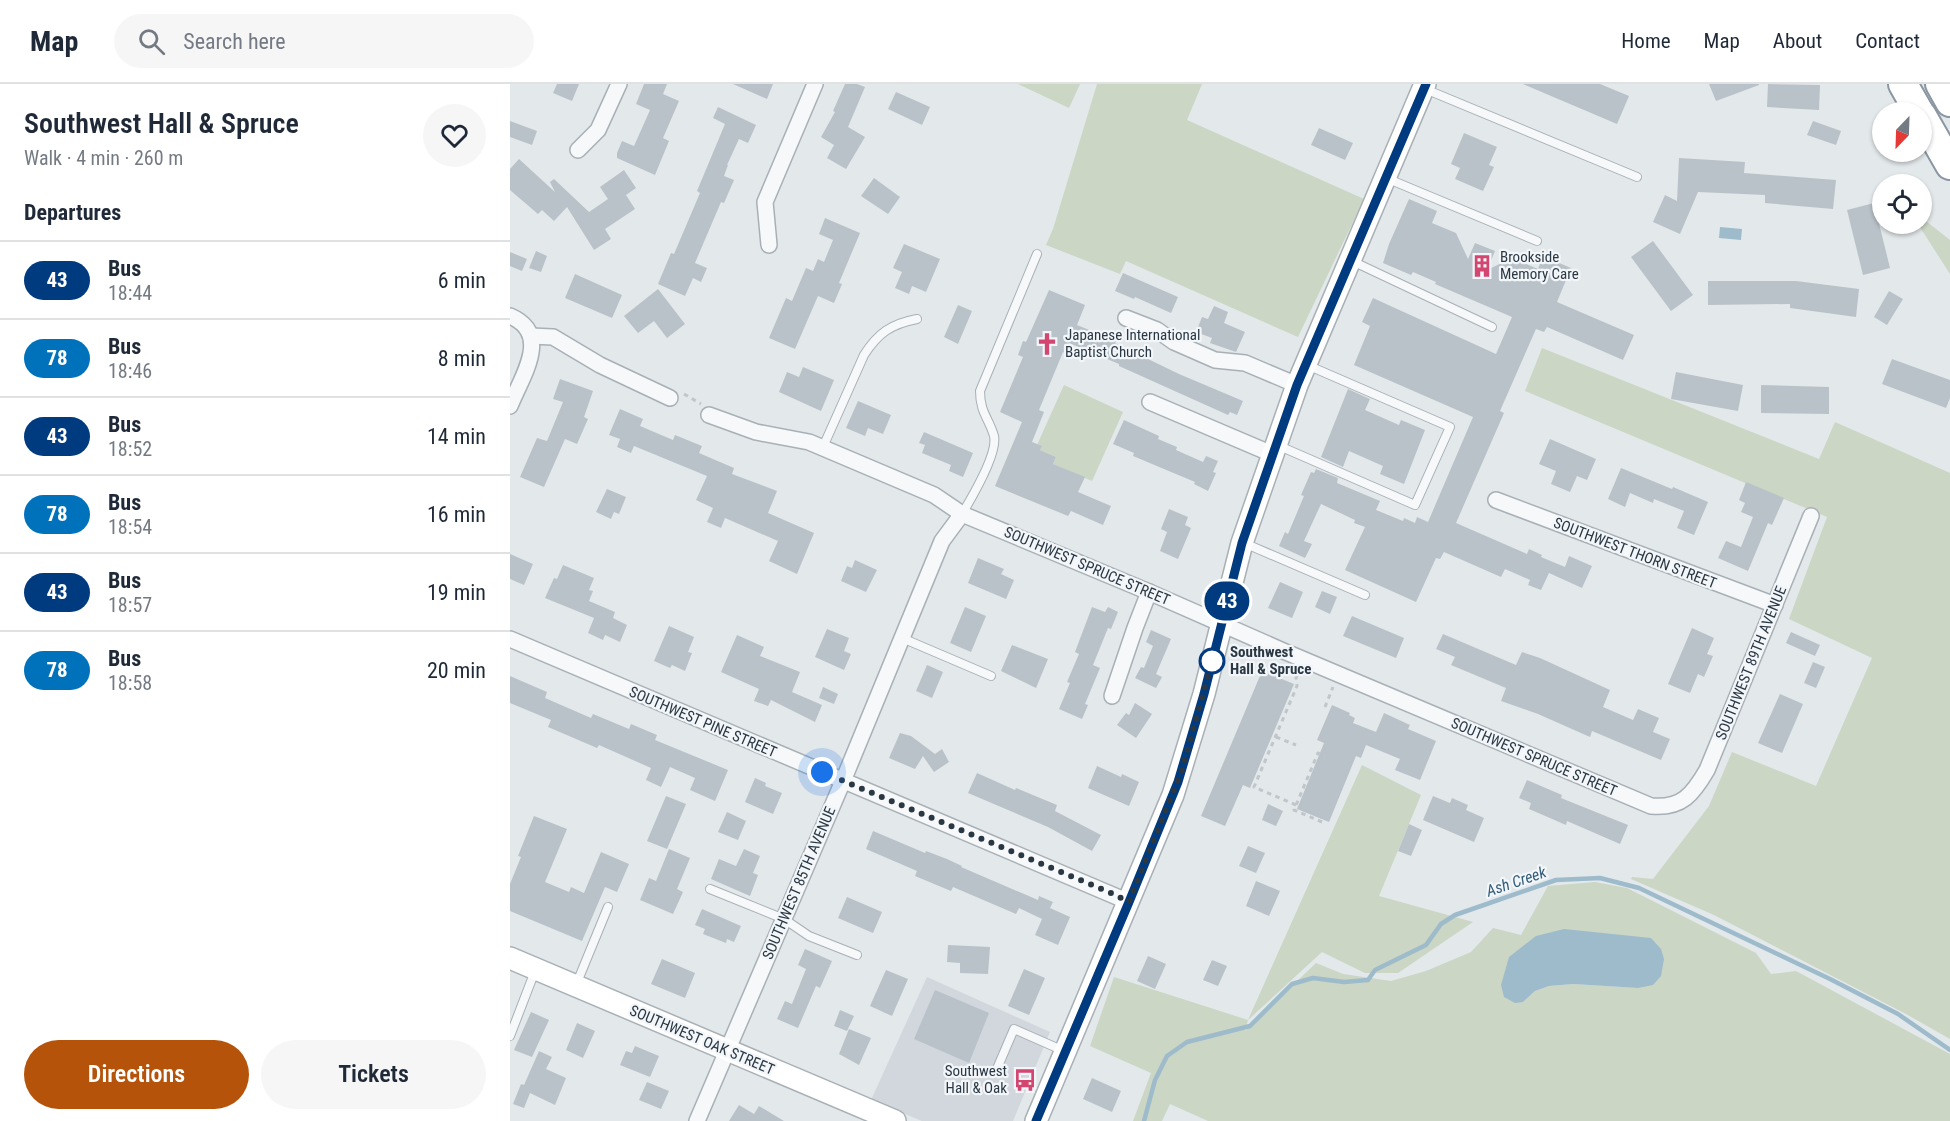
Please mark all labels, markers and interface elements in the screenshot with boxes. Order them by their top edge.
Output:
search box [114,14,534,68]
text: Map [30,25,78,58]
icon: search [135,25,168,58]
text: Search here [183,29,286,54]
text: Home [1621,29,1671,53]
text: Map [1704,29,1740,53]
text: About [1773,29,1822,53]
text: Contact [1855,29,1920,53]
north arrow [1872,102,1932,162]
map controls [1872,102,1932,234]
button: heart [423,104,486,167]
text: Southwest Hall & Spruce [24,107,299,140]
text: Walk · 4 min · 260 m [24,146,183,170]
button: locate [1872,174,1932,234]
text: Departures [24,200,121,225]
place label: Brookside Memory Care [1500,248,1579,283]
building icon: Brookside Memory Care [1469,253,1495,279]
text: Bus [108,256,141,281]
text: 43 [46,268,68,292]
text: 6 min [438,268,486,293]
text: 18:44 [108,281,152,305]
place label: Japanese International Baptist Church [1065,326,1200,361]
church icon: Japanese International Baptist Church [1034,331,1060,357]
text: Bus [108,334,141,359]
text: 78 [46,346,68,370]
text: 8 min [438,346,486,371]
text: 18:46 [108,359,152,383]
text: Bus [108,412,141,437]
text: 43 [46,424,68,448]
text: 14 min [427,424,486,449]
text: 18:52 [108,437,152,461]
text: Bus [108,490,141,515]
text: 78 [46,502,68,526]
text: 16 min [427,502,486,527]
street label: SOUTHWEST THORN STREET [1551,514,1719,592]
text: 18:54 [108,515,152,539]
street label: SOUTHWEST SPRUCE STREET [1001,523,1173,609]
text: Bus [108,568,141,593]
text: 43 [46,580,68,604]
text: 19 min [427,580,486,605]
line badge: 43 [1200,582,1254,620]
street label: SOUTHWEST 89TH AVENUE [1712,583,1790,743]
text: 43 [1216,589,1238,613]
text: 18:57 [108,593,152,617]
place label: Southwest Hall & Spruce [1230,643,1311,678]
text: Bus [108,646,141,671]
marker: Southwest Hall & Spruce [1199,648,1225,674]
text: 78 [46,658,68,682]
text: 20 min [427,658,486,683]
text: 18:58 [108,671,152,695]
street label: SOUTHWEST PINE STREET [626,683,780,761]
street label: SOUTHWEST SPRUCE STREET [1448,714,1620,800]
your location [807,757,837,787]
street label: SOUTHWEST 85TH AVENUE [759,804,839,962]
water label: Ash Creek [1483,862,1550,901]
street label: SOUTHWEST OAK STREET [627,1001,777,1079]
button: Directions [24,1040,249,1109]
button: Tickets [261,1040,486,1109]
place label: Southwest Hall & Oak [945,1062,1007,1097]
bus stop icon: Southwest Hall & Oak [1012,1067,1038,1093]

